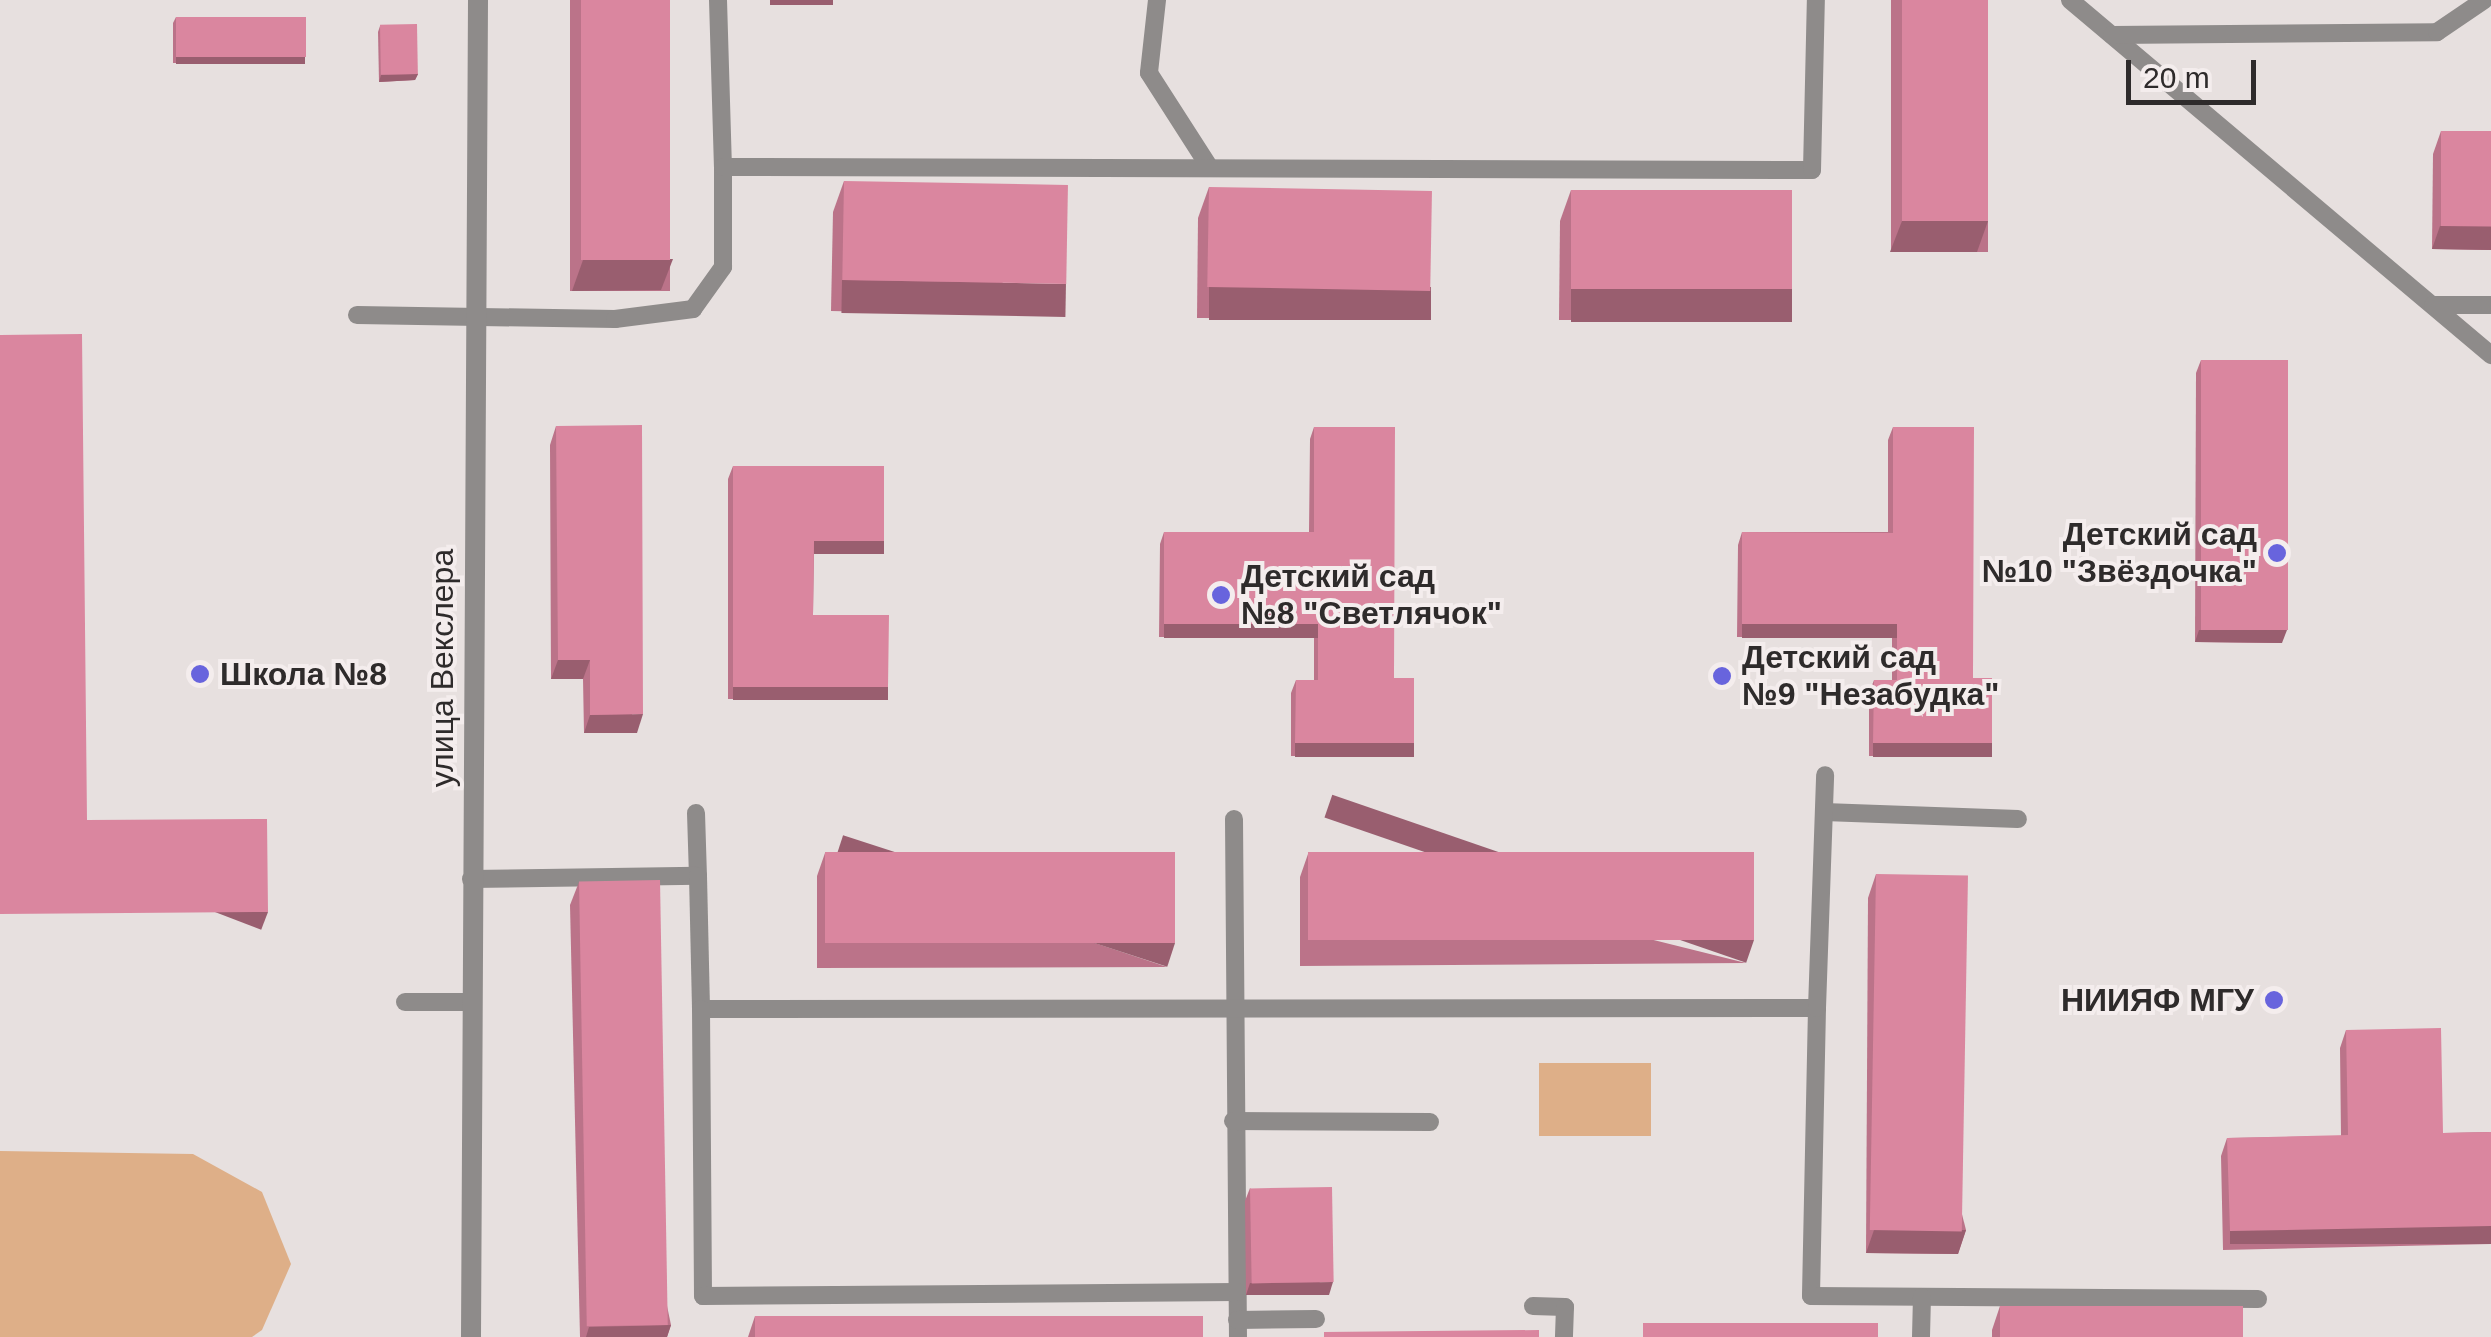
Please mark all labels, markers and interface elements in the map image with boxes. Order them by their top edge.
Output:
scale bar [2131,40,2261,102]
text: 20 m [2143,61,2210,94]
place label: Детский сад №10 "Звёздочка" [1982,516,2257,591]
marker: Детский сад №10 "Звёздочка" [2266,542,2288,564]
street label: улица Векслера [423,549,461,787]
place label: Детский сад №8 "Светлячок" [1241,558,1502,633]
marker: Детский сад №8 "Светлячок" [1210,584,1232,606]
place label: Детский сад №9 "Незабудка" [1742,639,1999,714]
place label: Школа №8 [220,655,387,693]
marker: Школа №8 [189,663,211,685]
marker: Детский сад №9 "Незабудка" [1711,665,1733,687]
place label: НИИЯФ МГУ [2061,981,2254,1019]
marker: НИИЯФ МГУ [2263,989,2285,1011]

